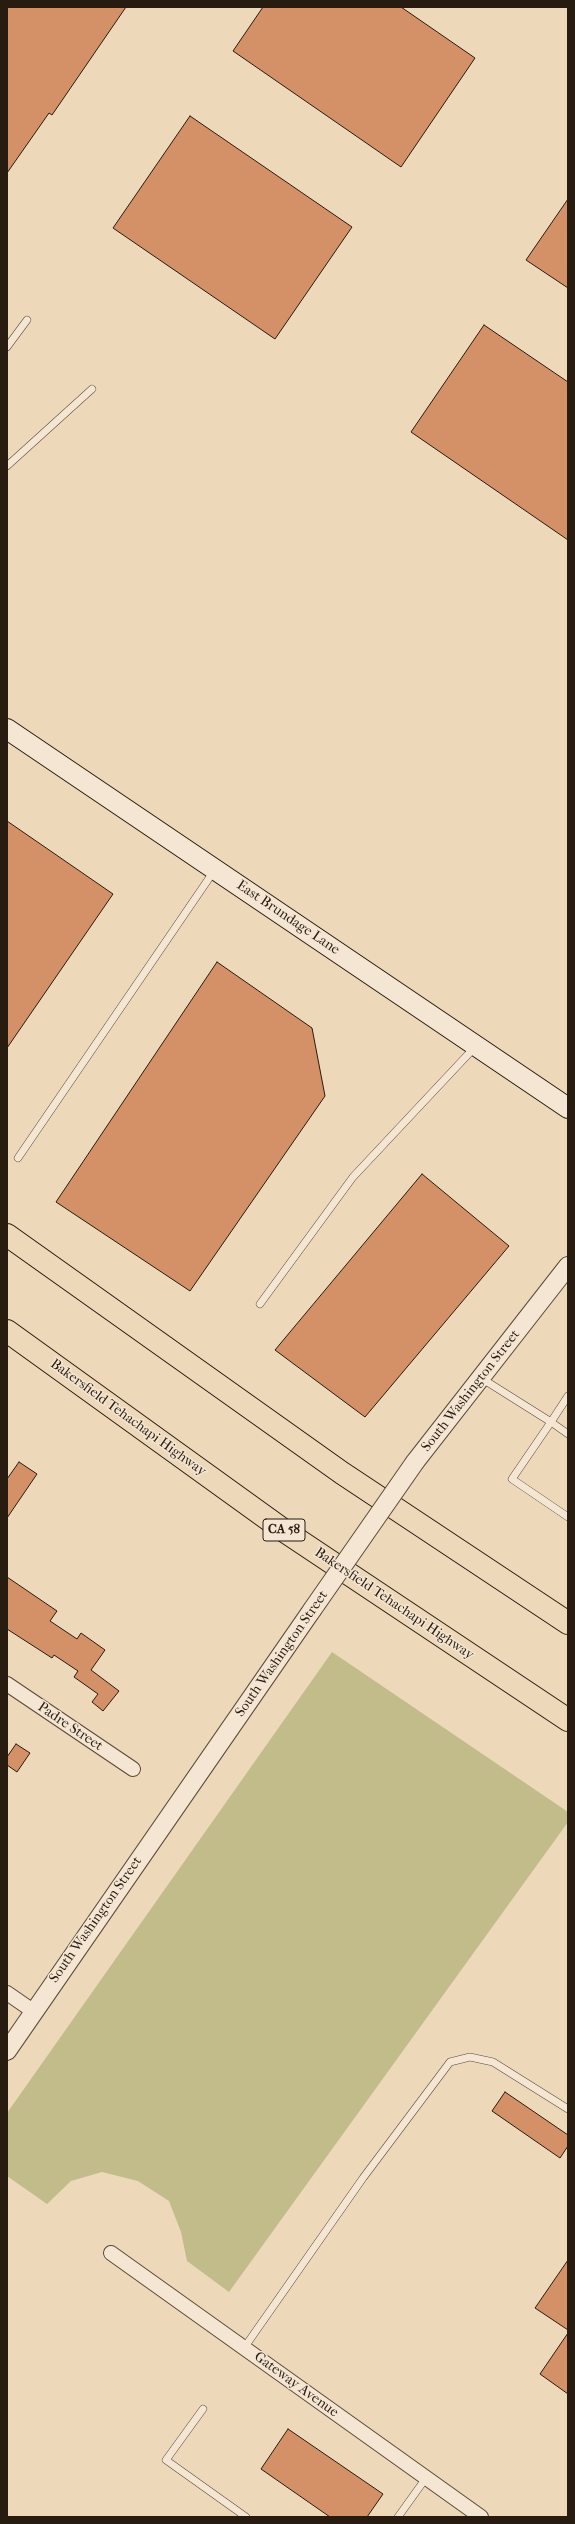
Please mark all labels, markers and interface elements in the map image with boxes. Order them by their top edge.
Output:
street label: East Brundage Lane [233,877,343,959]
street label: South Washington Street [418,1327,524,1455]
street label: Bakersfield Tehachapi Highway [47,1356,209,1480]
road number: CA 58 [263,1519,305,1541]
street label: Bakersfield Tehachapi Highway [311,1544,477,1664]
street label: South Washington Street [232,1588,332,1720]
street label: Padre Street [34,1699,106,1755]
street label: South Washington Street [46,1854,146,1986]
street label: Gateway Avenue [250,2349,342,2421]

